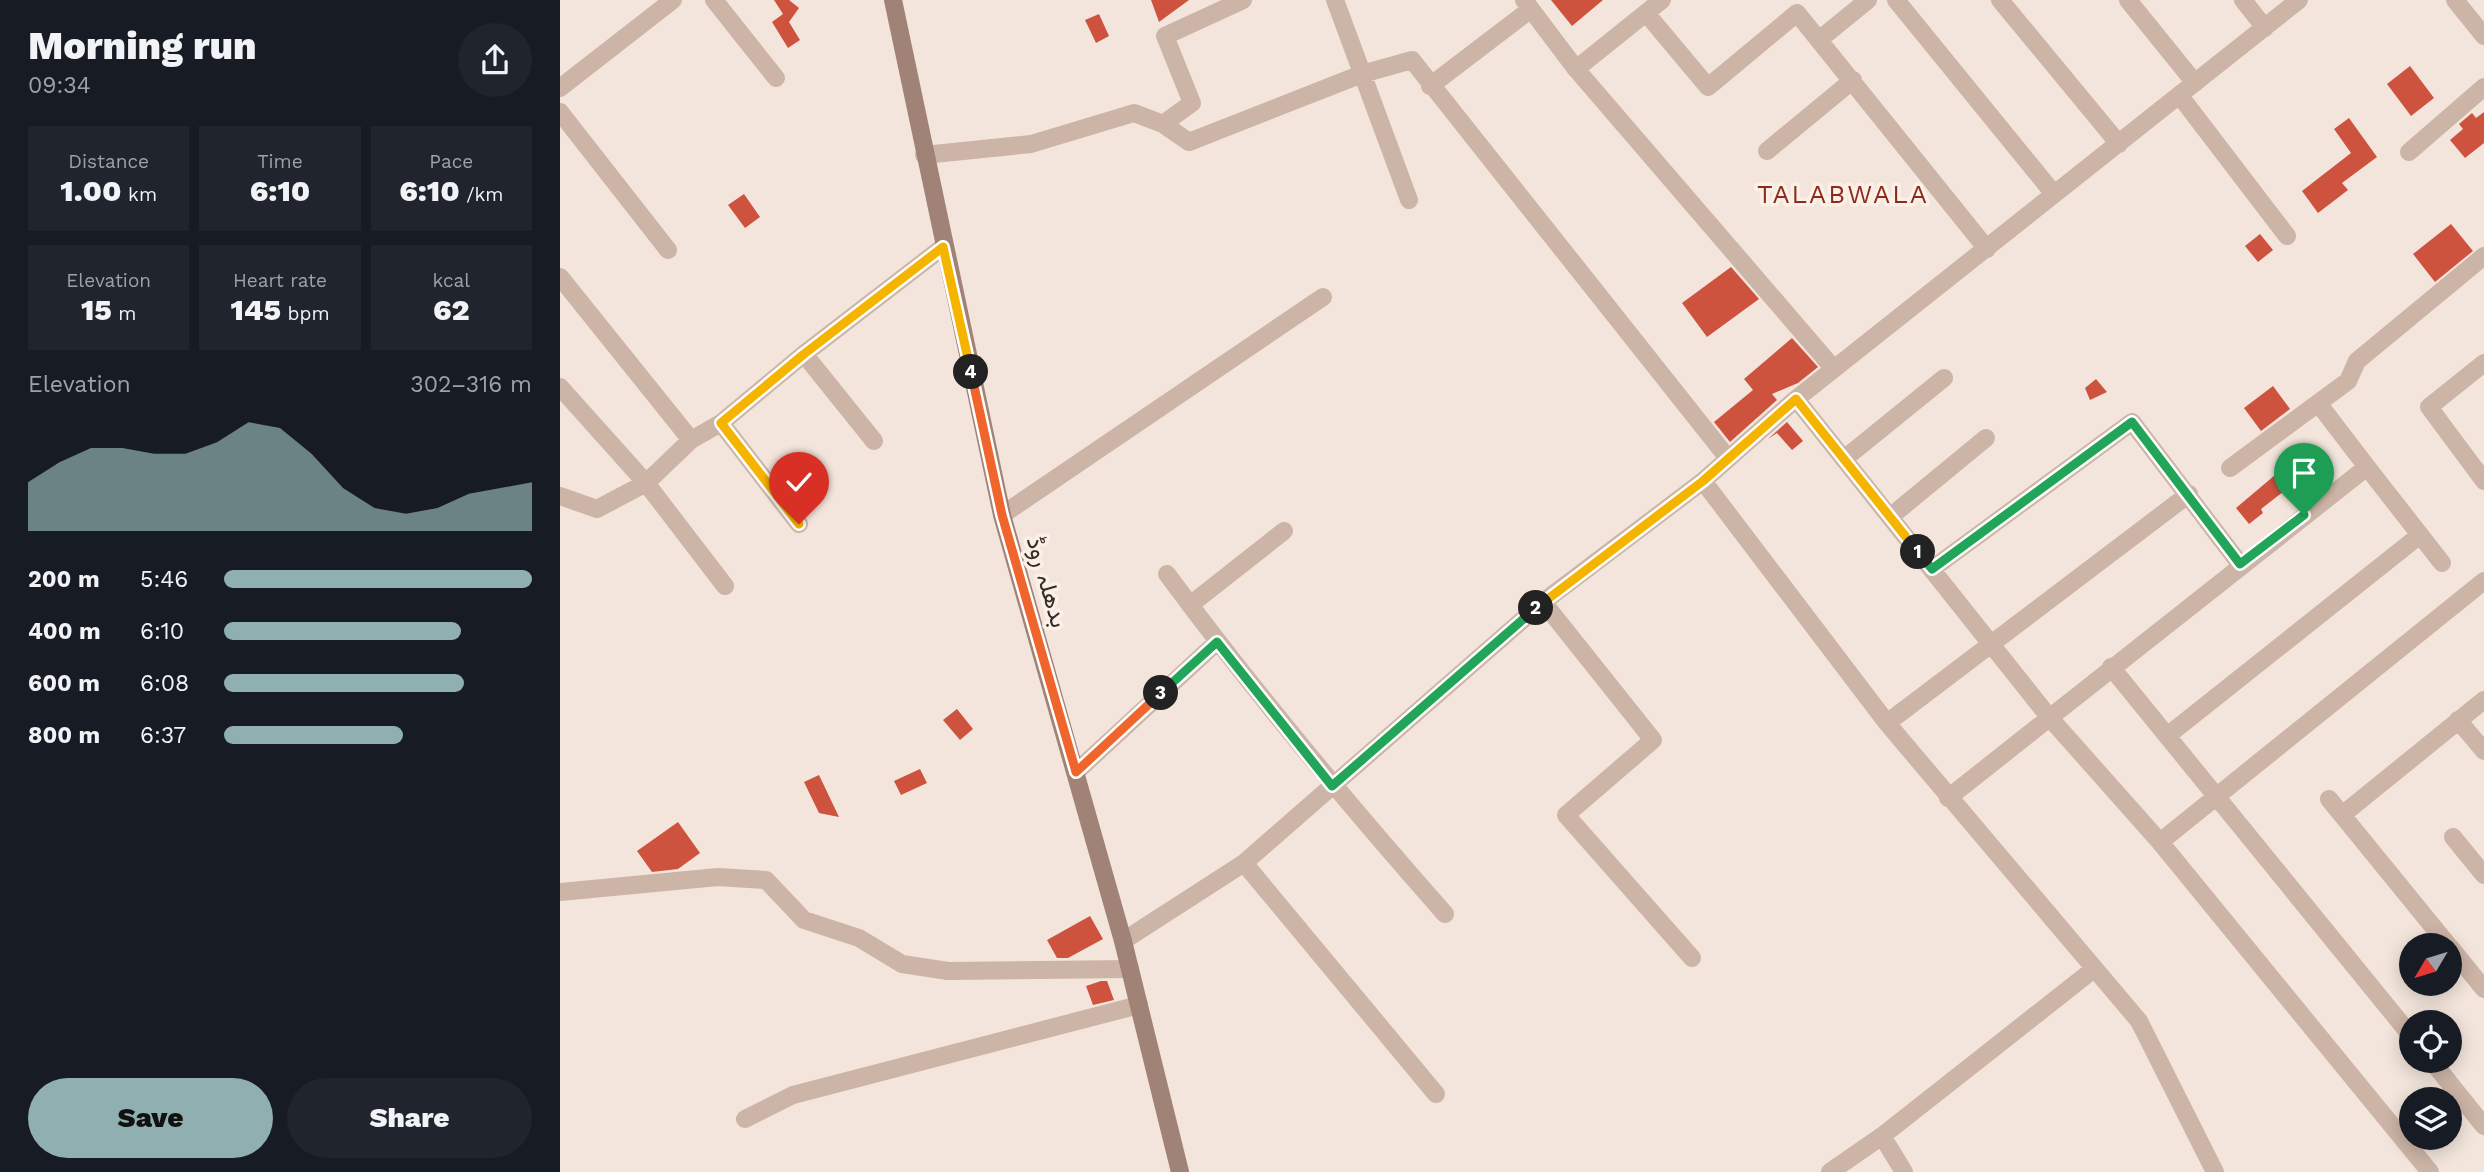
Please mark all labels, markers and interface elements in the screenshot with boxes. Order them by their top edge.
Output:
button: share [458,23,532,97]
text: Morning run [28,24,257,68]
text: 09:34 [28,72,91,99]
text: Distance [68,150,149,173]
text: Time [257,150,303,173]
text: Pace [429,150,473,173]
text: 1.00 [60,173,122,208]
text: 6:10 [250,173,310,208]
text: 6:10 [399,173,460,208]
district label: TALABWALA [1757,179,1929,209]
text: km [122,183,157,206]
text: /km [460,183,503,206]
text: Elevation [66,269,151,292]
text: Heart rate [233,269,327,292]
text: kcal [433,269,470,292]
text: 15 [81,292,112,327]
text: 145 [230,292,281,327]
text: 62 [433,292,470,327]
text: m [112,302,136,325]
text: bpm [281,302,330,325]
pin: 4 [954,354,988,390]
text: 4 [964,360,977,383]
text: Elevation [28,371,131,398]
text: 302–316 m [410,371,532,398]
pin [2274,443,2334,515]
pin [769,452,829,524]
icon: arrive [2285,454,2323,492]
icon: check [780,463,818,501]
street label: بدھلہ روڈ [1020,533,1073,631]
pin: 1 [1900,534,1936,570]
text: 1 [1913,540,1922,563]
text: 200 m [28,566,100,593]
text: 5:46 [140,566,188,593]
pin: 2 [1518,590,1553,626]
text: 2 [1530,596,1541,619]
text: 400 m [28,618,101,645]
text: 6:10 [140,618,184,645]
text: 600 m [28,670,100,697]
text: 6:08 [140,670,189,697]
pin: 3 [1144,676,1178,710]
text: 3 [1155,681,1166,704]
text: 800 m [28,722,100,749]
text: 6:37 [140,722,186,749]
north arrow [2399,933,2462,996]
map controls [2399,933,2462,1150]
button: locate [2399,1010,2462,1073]
button: Save [28,1078,273,1158]
button: Share [287,1078,532,1158]
button: layers [2399,1087,2462,1150]

